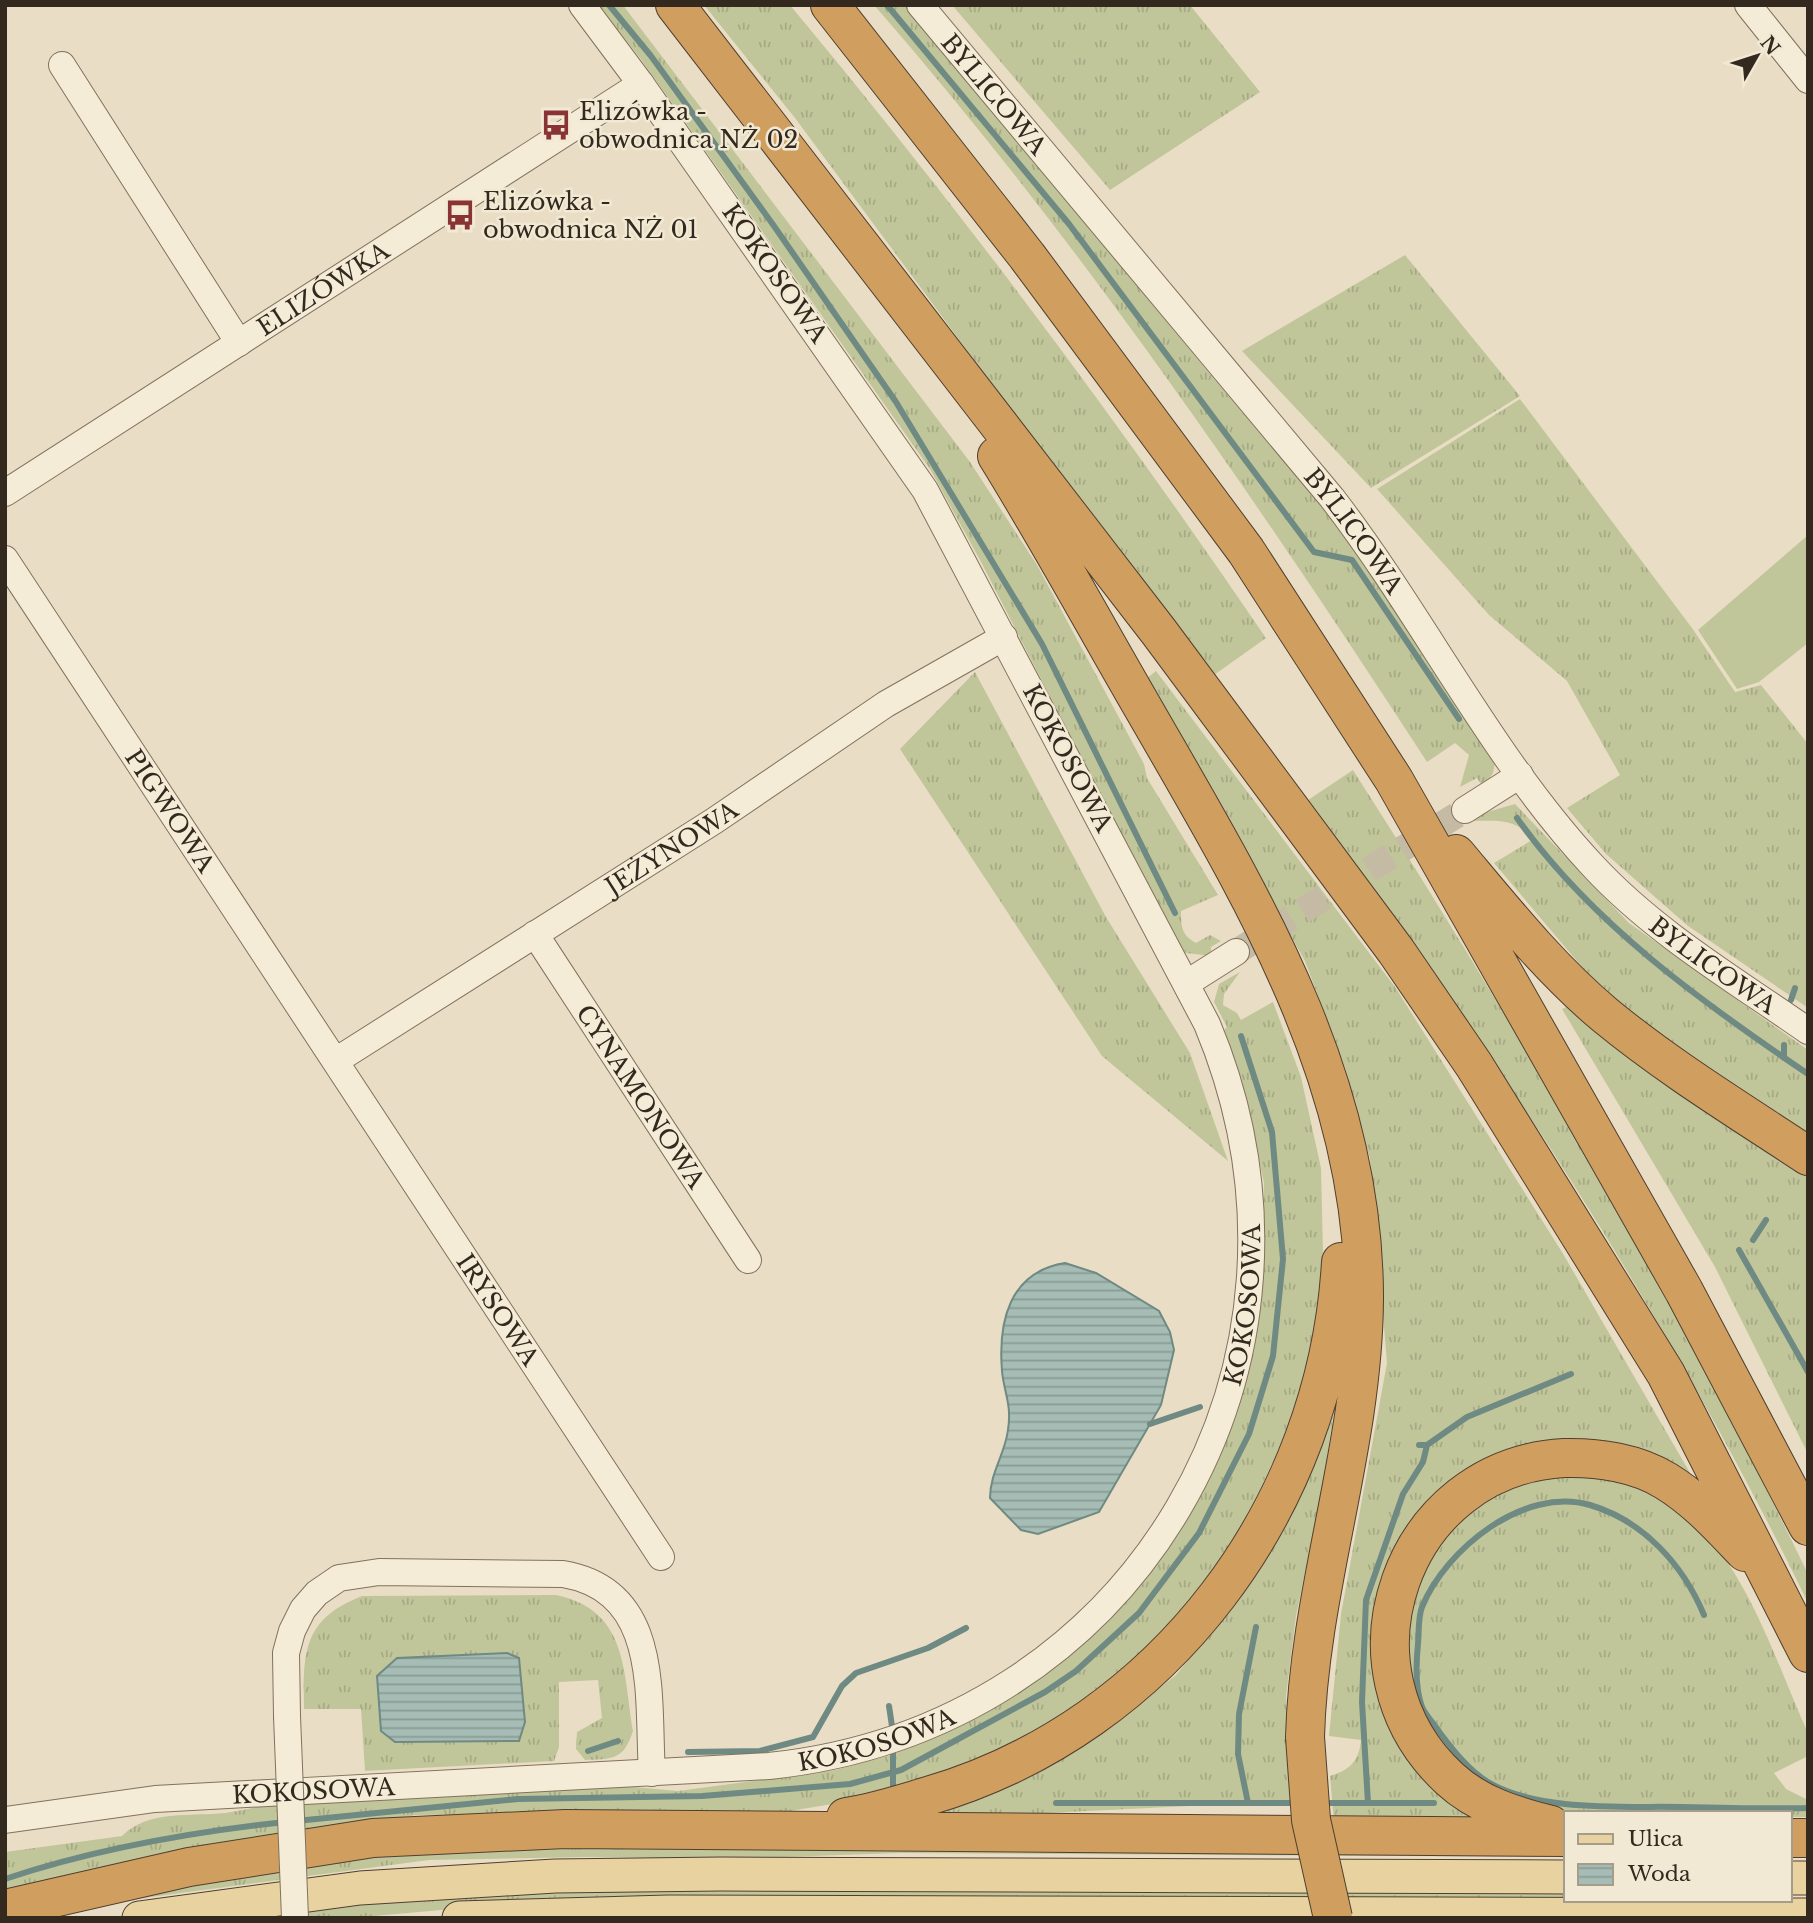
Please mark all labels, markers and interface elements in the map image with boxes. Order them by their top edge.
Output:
north arrow [1722,21,1792,91]
street label: BYLICOWA [936,28,1053,161]
text: N [1755,31,1784,60]
place label: Elizówka - obwodnica NŻ 02 [579,97,798,154]
bus stop icon: Elizówka - obwodnica NŻ 02 [539,108,573,142]
place label: Elizówka - obwodnica NŻ 01 [483,187,698,244]
bus stop icon: Elizówka - obwodnica NŻ 01 [443,198,477,232]
street label: KOKOSOWA [716,198,834,348]
street label: ELIZÓWKA [252,235,395,342]
street label: BYLICOWA [1299,462,1410,599]
street label: KOKOSOWA [1017,679,1119,837]
street label: PIGWOWA [119,744,221,878]
street label: JEŻYNOWA [597,795,743,902]
street label: BYLICOWA [1644,910,1782,1020]
street label: CYNAMONOWA [571,999,712,1194]
street label: KOKOSOWA [1217,1223,1266,1389]
street label: IRYSOWA [451,1248,546,1371]
street label: KOKOSOWA [796,1701,960,1777]
street label: KOKOSOWA [231,1772,396,1809]
legend [1564,1811,1792,1902]
text: Ulica [1628,1826,1683,1852]
text: Woda [1627,1861,1691,1887]

